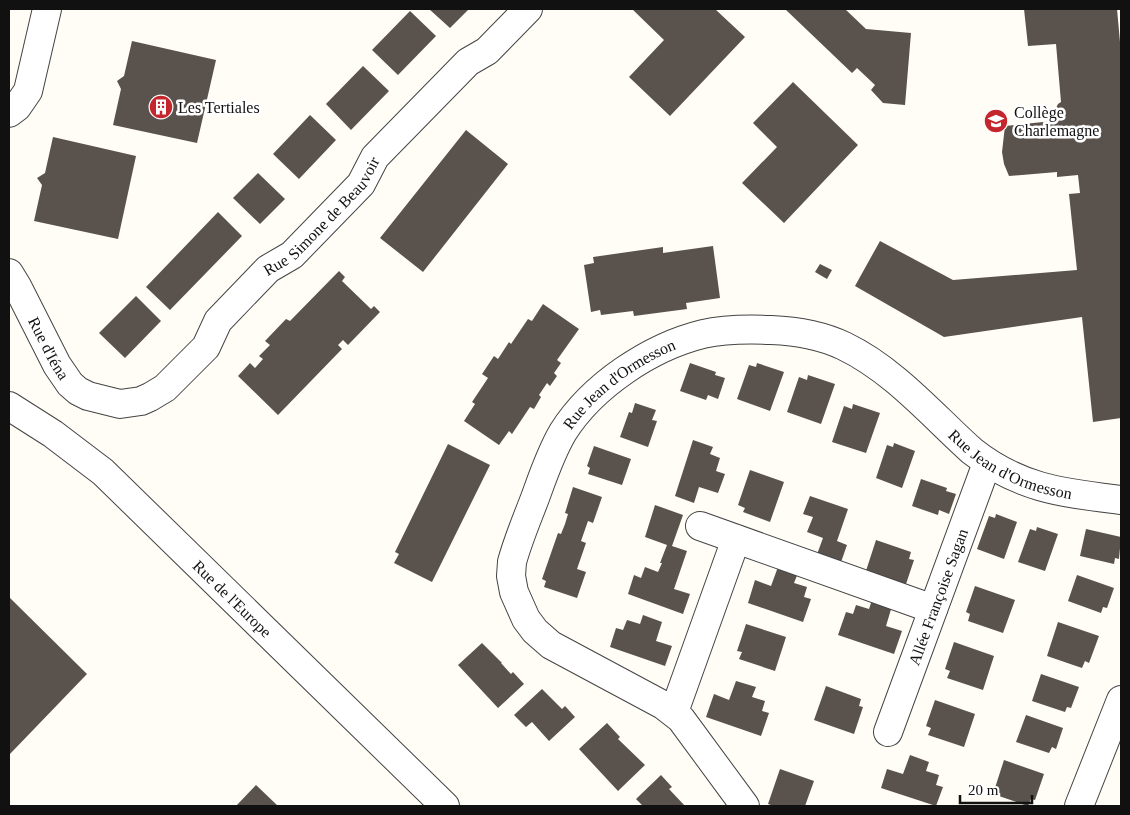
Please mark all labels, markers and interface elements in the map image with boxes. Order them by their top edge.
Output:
building icon: Les Tertiales [148,94,174,120]
place label: Les Tertiales [178,99,260,116]
place label: Collège Charlemagne [1014,104,1099,140]
school or university icon: Collège Charlemagne [983,108,1009,134]
street label: Rue Simone de Beauvoir [260,154,383,279]
street label: Rue d'Iéna [25,314,72,383]
street label: Rue Jean d'Ormesson [560,336,678,432]
street label: Rue Jean d'Ormesson [945,426,1073,502]
street label: Allée Françoise Sagan [905,526,971,668]
street label: Rue de l'Europe [190,557,275,641]
scale bar [960,772,1032,804]
text: 20 m [968,782,999,798]

